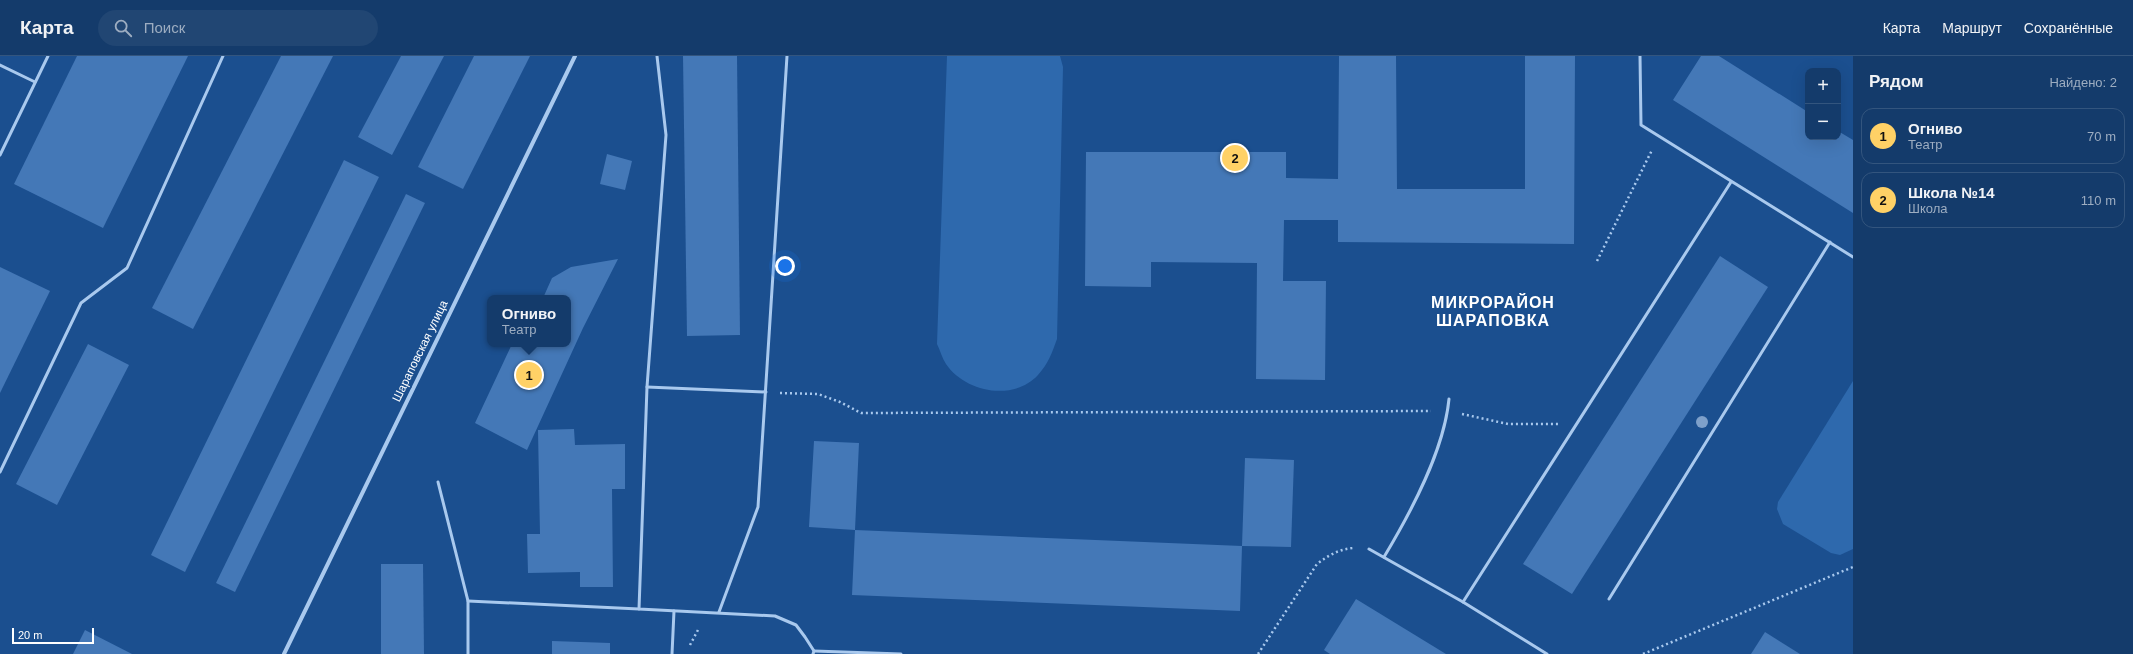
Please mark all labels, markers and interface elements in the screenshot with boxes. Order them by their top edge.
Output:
search box [98,10,378,46]
text: Карта [20,17,74,38]
icon: search [112,17,134,39]
text: Поиск [144,19,185,36]
text: Карта [1883,20,1920,36]
text: Маршрут [1942,20,2002,36]
text: Сохранённые [2024,20,2113,36]
map controls [1805,68,1841,140]
button: + [1805,68,1841,104]
text: Рядом [1869,72,1924,91]
text: Найдено: 2 [2049,75,2117,90]
button: − [1805,104,1841,140]
text: Огниво [1908,120,1962,137]
text: 1 [1879,129,1887,144]
text: 70 m [2087,129,2116,144]
text: Театр [1908,137,1943,152]
pin: 2 [1222,143,1248,173]
text: Школа №14 [1908,184,1995,201]
text: 2 [1879,193,1887,208]
text: 110 m [2081,193,2116,208]
text: Школа [1908,201,1948,216]
your location [775,256,795,276]
district label: МИКРОРАЙОН ШАРАПОВКА [1431,293,1555,329]
popup [487,295,571,347]
street label: Шараповская улица [389,298,451,404]
text: Огниво [502,305,556,322]
text: Театр [502,322,536,337]
pin: 1 [516,360,542,390]
scale bar [12,626,94,645]
text: 20 m [18,629,42,641]

